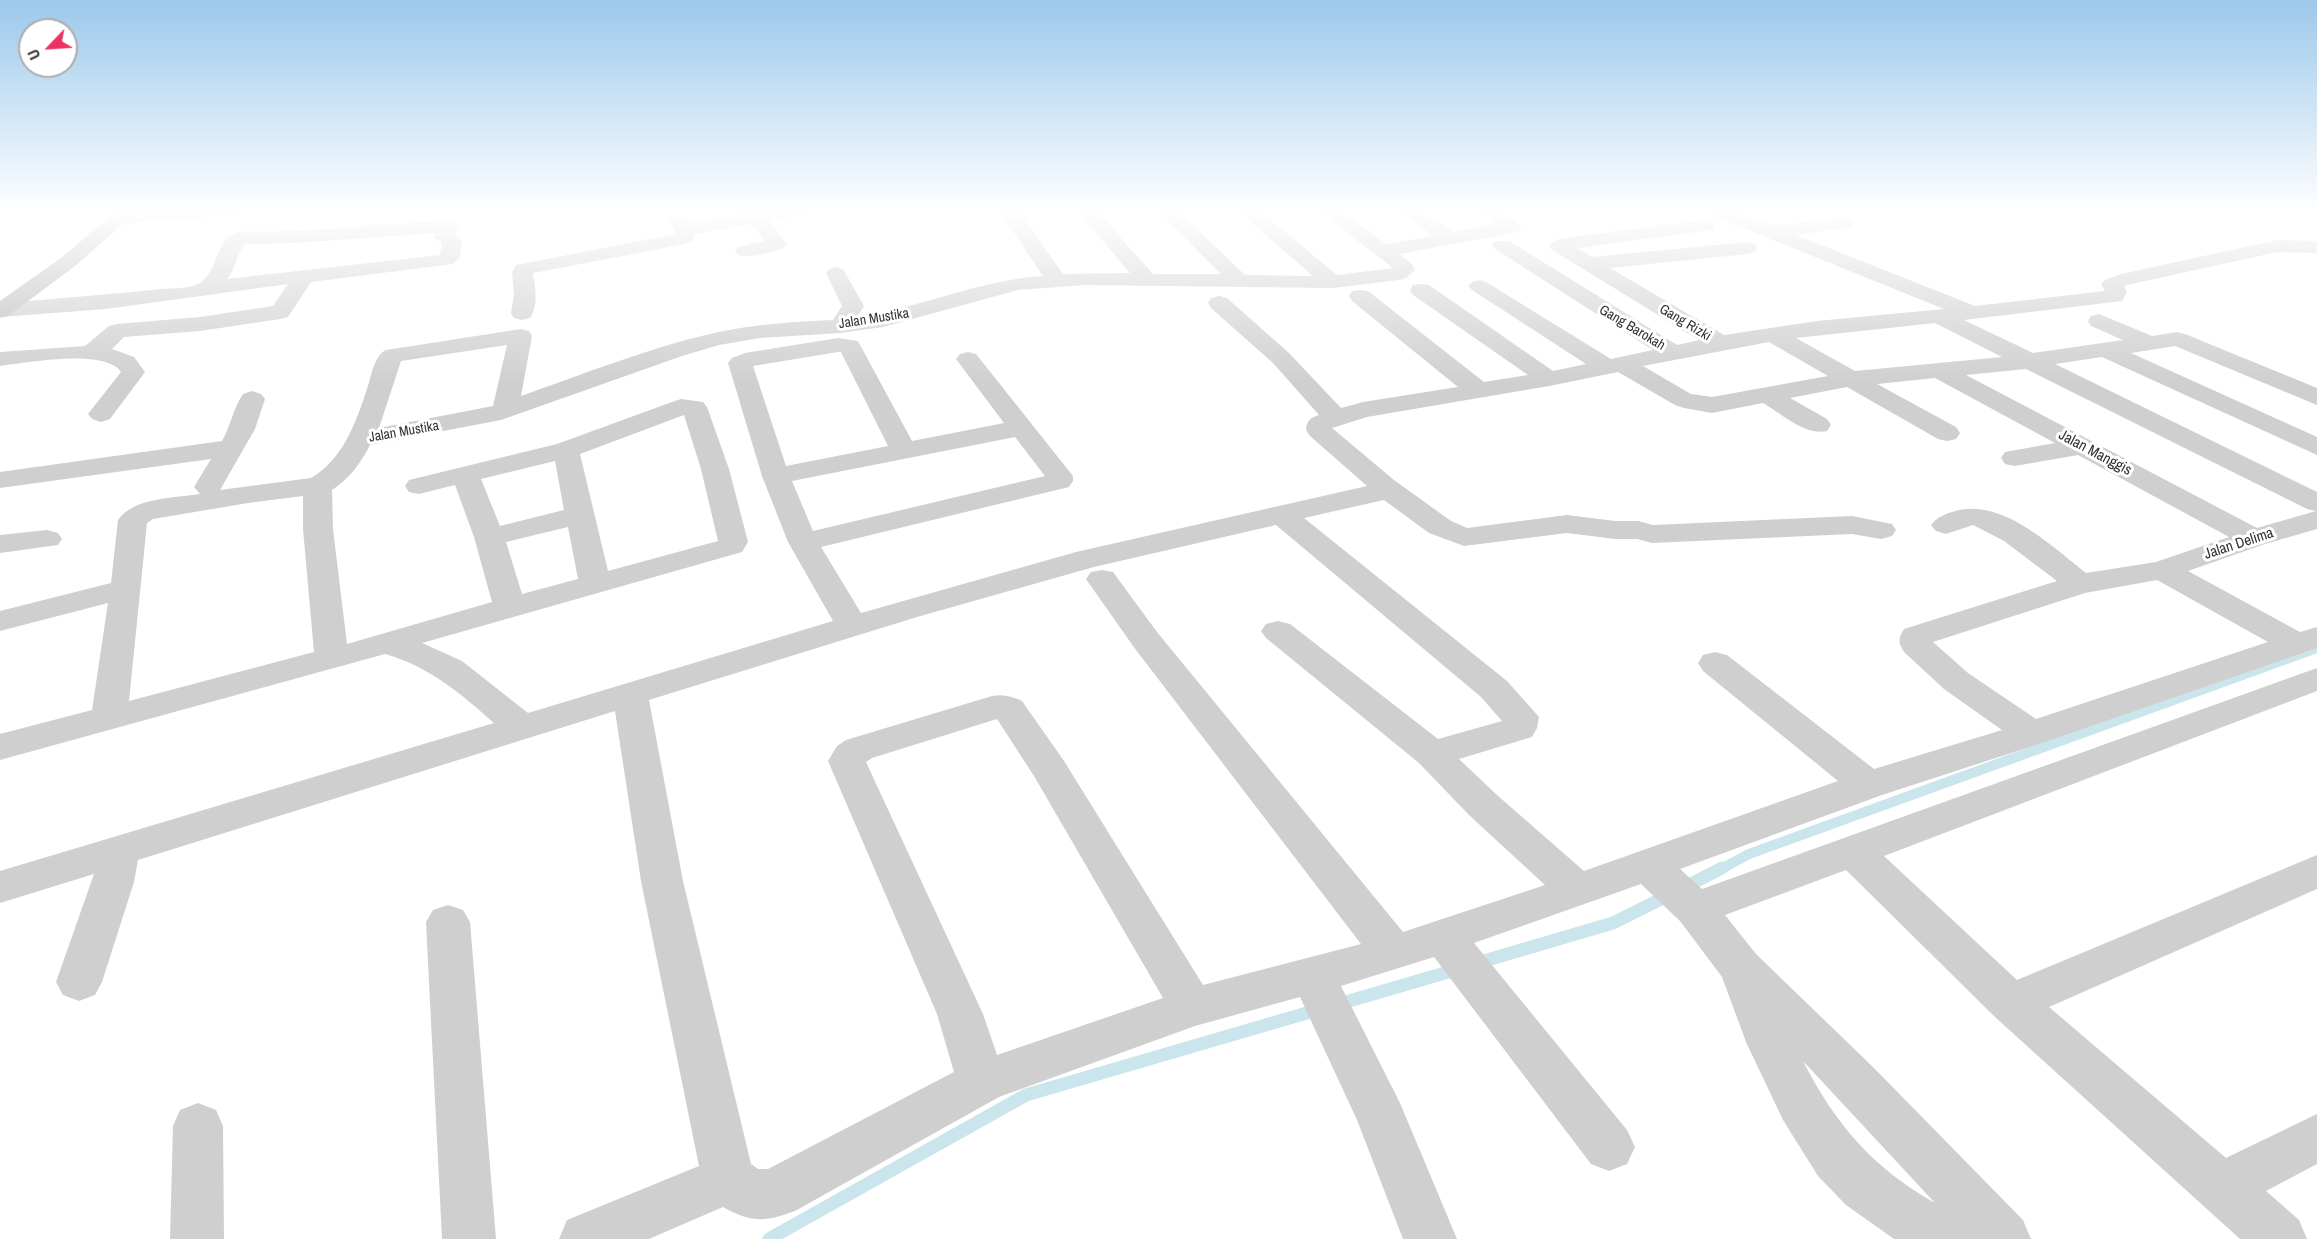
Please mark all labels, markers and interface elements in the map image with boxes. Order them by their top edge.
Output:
north arrow [18,18,78,78]
text: U [22,46,45,64]
street label: Gang Rizki [1656,301,1714,345]
street label: Gang Barokah [1596,302,1668,354]
street label: Jalan Mustika [838,305,910,333]
street label: Jalan Mustika [368,418,440,446]
street label: Jalan Manggis [2055,426,2135,480]
street label: Jalan Delima [2202,524,2276,564]

